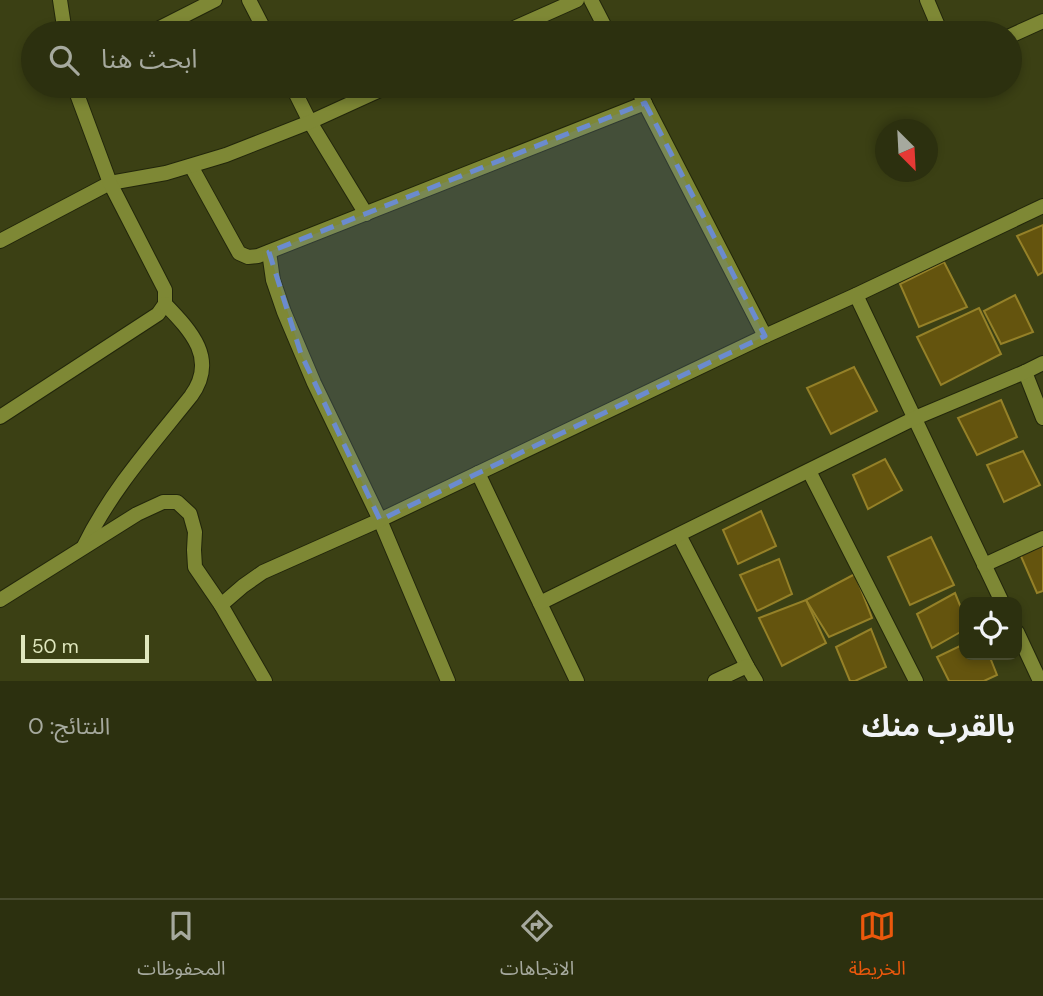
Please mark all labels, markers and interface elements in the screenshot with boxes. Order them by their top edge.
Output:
search box [21,21,1022,98]
icon: search [45,41,83,79]
text: ابحث هنا [101,42,198,76]
north arrow [875,119,938,182]
map controls [959,597,1022,660]
button: locate [959,597,1022,660]
scale bar [21,632,149,664]
text: 50 m [32,634,79,659]
text: بالقرب منك [862,706,1015,745]
text: النتائج: 0 [28,711,110,741]
tab: المحفوظات [137,907,226,989]
tab: الاتجاهات [500,907,574,989]
tab: الخريطة [849,907,906,989]

